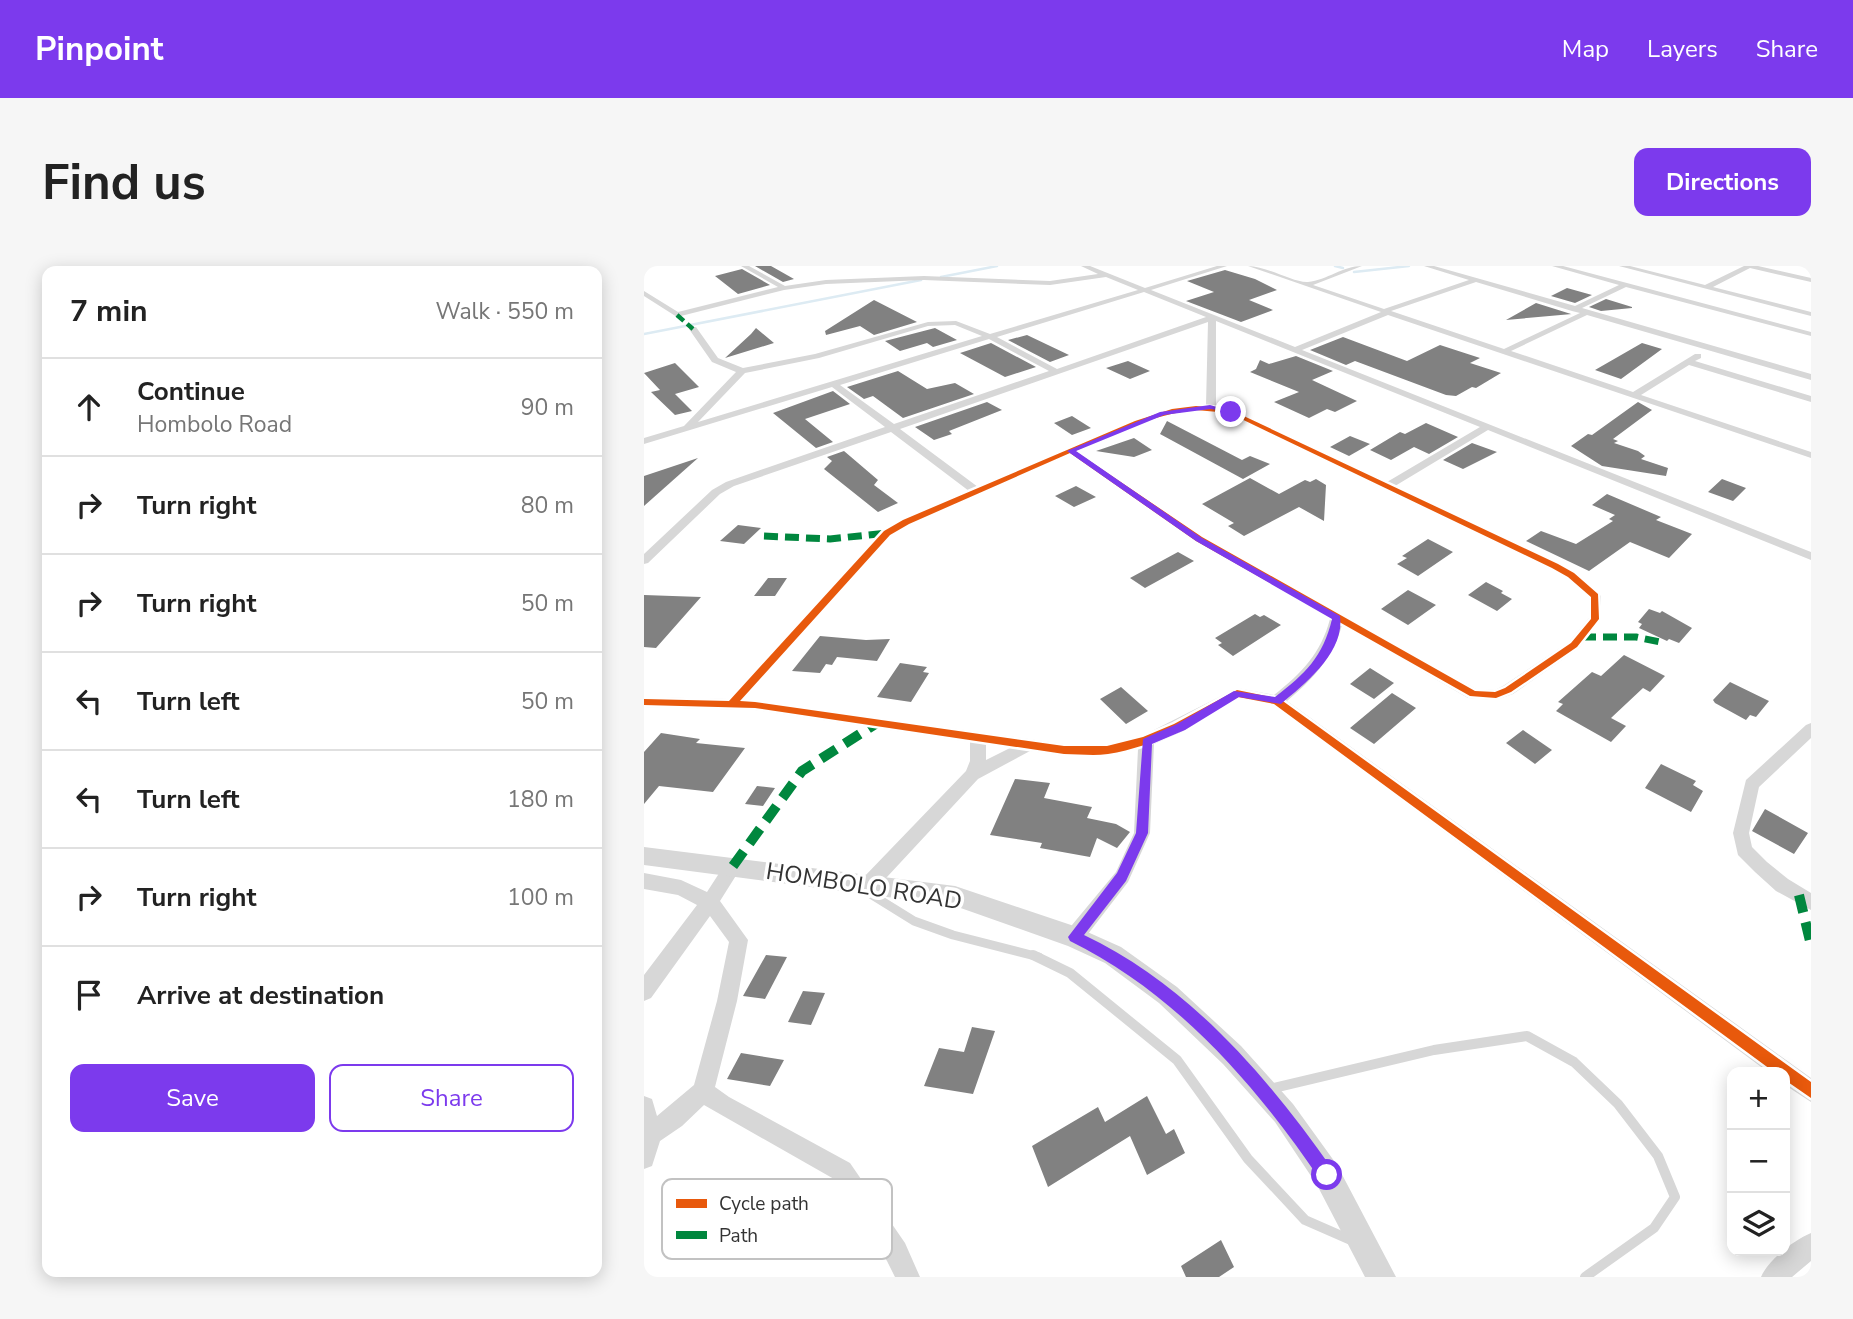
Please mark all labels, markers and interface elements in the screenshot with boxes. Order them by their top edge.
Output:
text: Pinpoint [35,27,163,72]
text: Map [1562,33,1609,65]
text: Layers [1647,33,1718,65]
text: Share [1756,33,1818,65]
button: Directions [1634,148,1811,216]
text: Find us [42,149,206,216]
text: 7 min [70,291,148,332]
text: Walk · 550 m [435,296,574,327]
text: Continue [137,374,245,409]
icon: ahead [70,388,108,426]
text: 90 m [521,392,574,423]
route end [1215,396,1246,427]
text: Hombolo Road [137,409,292,440]
icon: right [70,486,108,524]
text: Turn right [137,488,256,523]
text: 80 m [521,490,574,521]
icon: right [70,584,108,622]
text: Turn right [137,586,256,621]
text: 50 m [521,588,574,619]
icon: left [70,682,108,720]
text: Turn left [137,684,240,719]
text: 50 m [521,686,574,717]
icon: left [70,780,108,818]
text: Turn left [137,782,240,817]
text: 180 m [507,784,574,815]
street label: HOMBOLO ROAD [764,855,964,917]
icon: right [70,878,108,916]
text: Turn right [137,880,256,915]
text: 100 m [507,882,574,913]
icon: arrive [70,976,108,1014]
text: Arrive at destination [137,978,384,1013]
button: Save [70,1064,315,1132]
button: Share [329,1064,574,1132]
map controls [1727,1067,1790,1256]
button: + [1727,1067,1790,1130]
button: − [1727,1130,1790,1193]
route start [1311,1159,1342,1190]
legend [662,1179,892,1259]
text: Cycle path [719,1191,809,1217]
button: layers [1727,1193,1790,1256]
text: Path [719,1223,758,1249]

